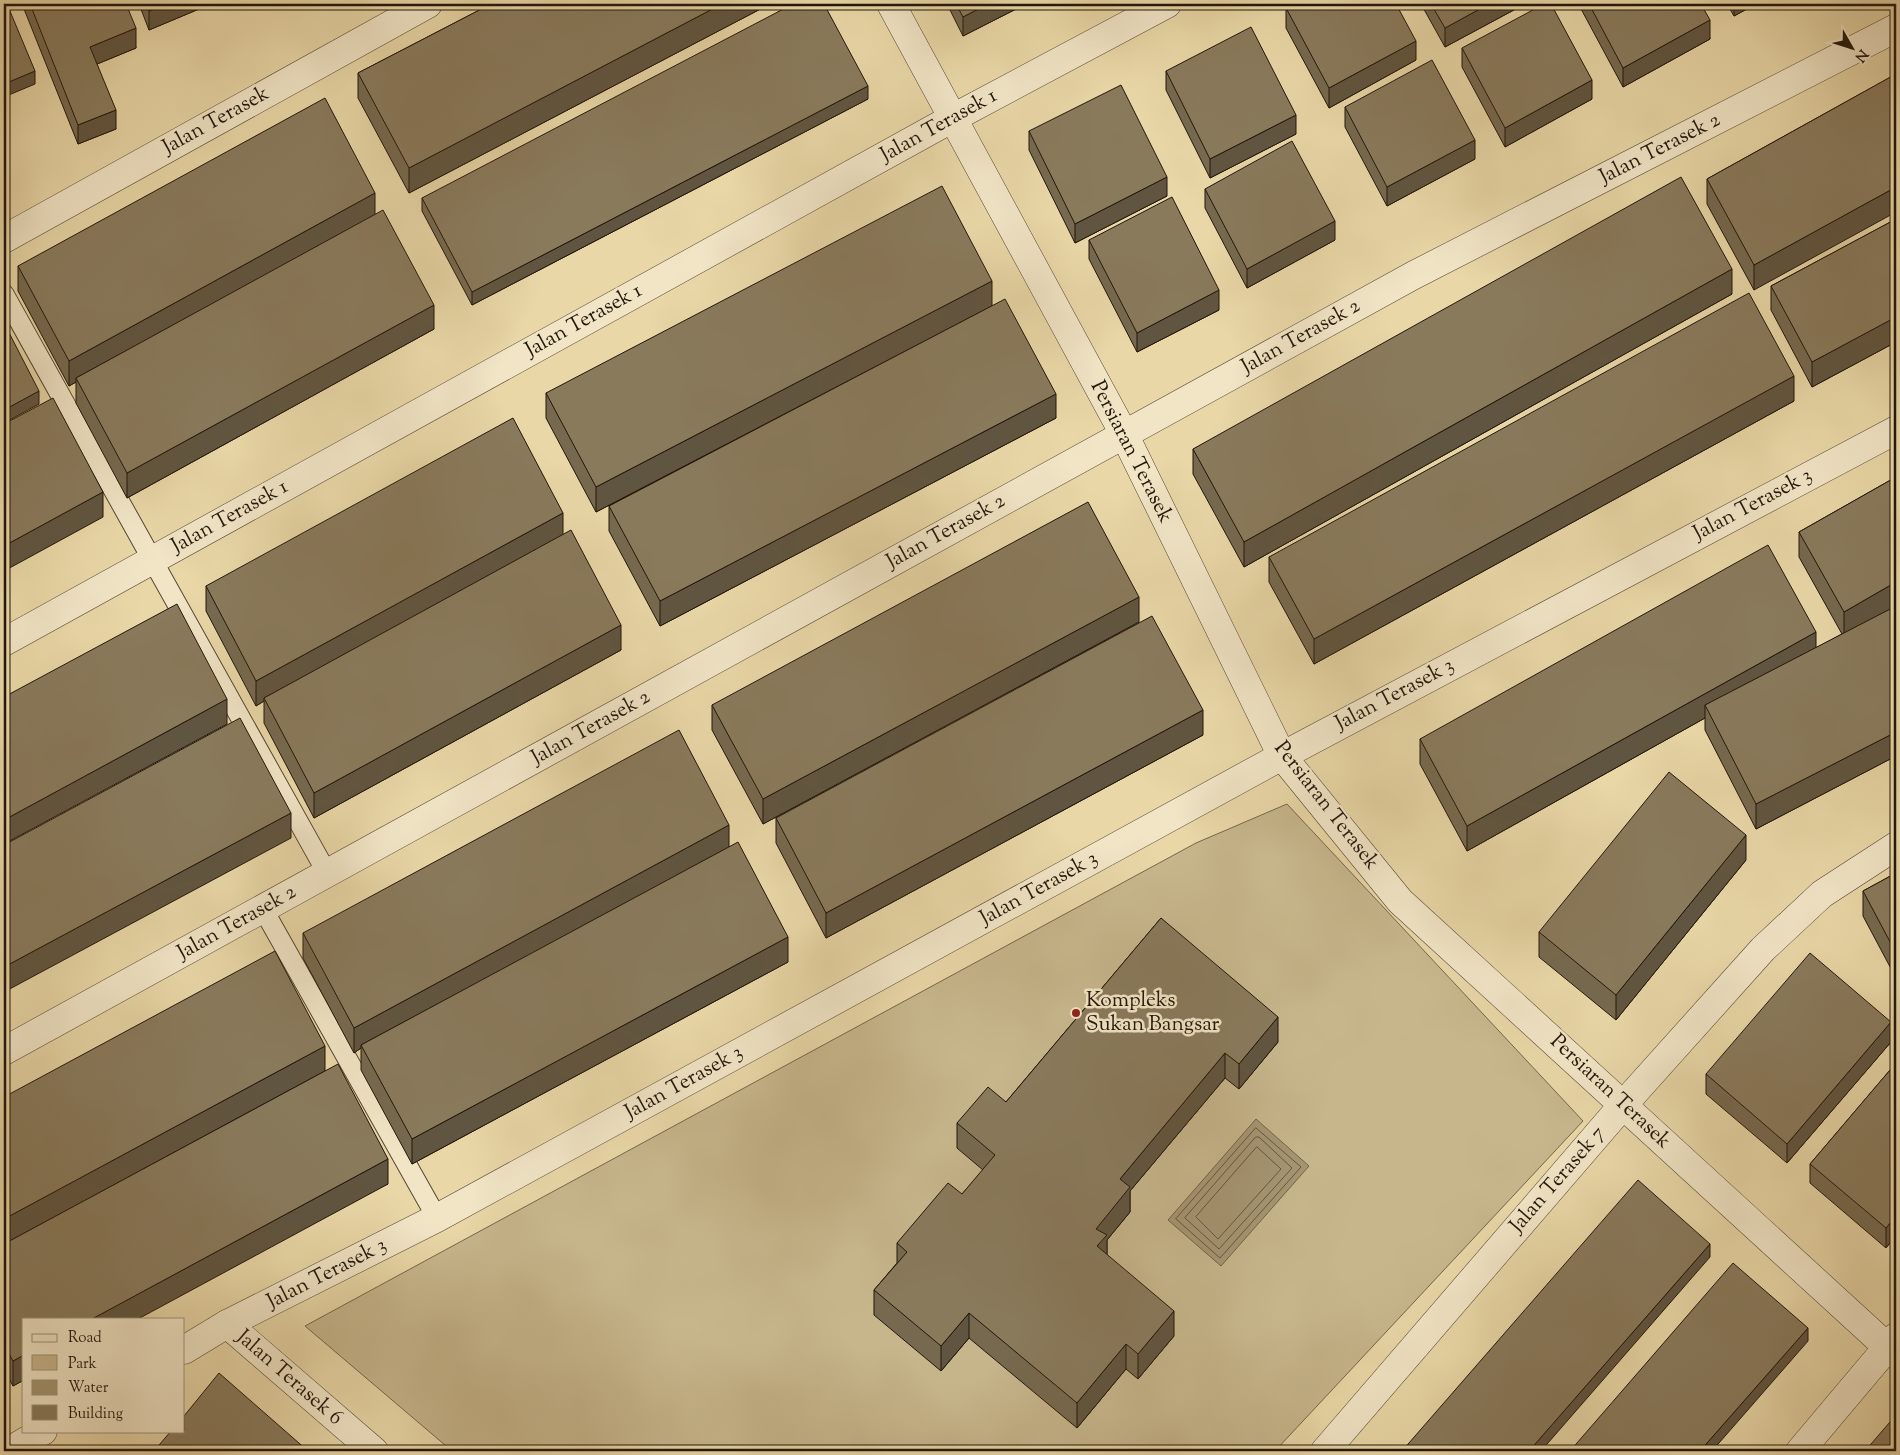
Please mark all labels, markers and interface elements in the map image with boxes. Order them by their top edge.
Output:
north arrow [1828,22,1878,72]
text: N [1849,44,1872,66]
street label: Jalan Terasek [156,79,275,163]
street label: Jalan Terasek 1 [874,82,1003,171]
street label: Jalan Terasek 2 [1593,106,1726,193]
street label: Jalan Terasek 1 [519,277,648,366]
street label: Jalan Terasek 2 [1235,292,1366,383]
street label: Persiaran Terasek [1082,376,1180,529]
street label: Jalan Terasek 3 [1687,461,1818,549]
street label: Jalan Terasek 1 [165,473,294,562]
street label: Jalan Terasek 2 [880,487,1011,578]
street label: Jalan Terasek 3 [1329,651,1460,739]
street label: Jalan Terasek 2 [525,683,656,774]
street label: Persiaran Terasek [1266,735,1386,877]
street label: Jalan Terasek 3 [974,844,1103,934]
street label: Jalan Terasek 2 [171,878,302,969]
place label: Kompleks Sukan Bangsar [1086,986,1220,1040]
marker: Kompleks Sukan Bangsar [1070,1007,1082,1019]
street label: Persiaran Terasek [1543,1028,1678,1157]
street label: Jalan Terasek 3 [619,1038,748,1128]
street label: Jalan Terasek 7 [1502,1120,1613,1241]
street label: Jalan Terasek 3 [261,1231,392,1318]
legend [22,1318,185,1432]
street label: Jalan Terasek 6 [228,1322,349,1433]
text: Road [68,1328,102,1349]
text: Park [68,1354,97,1375]
text: Water [68,1378,109,1399]
text: Building [68,1404,123,1425]

